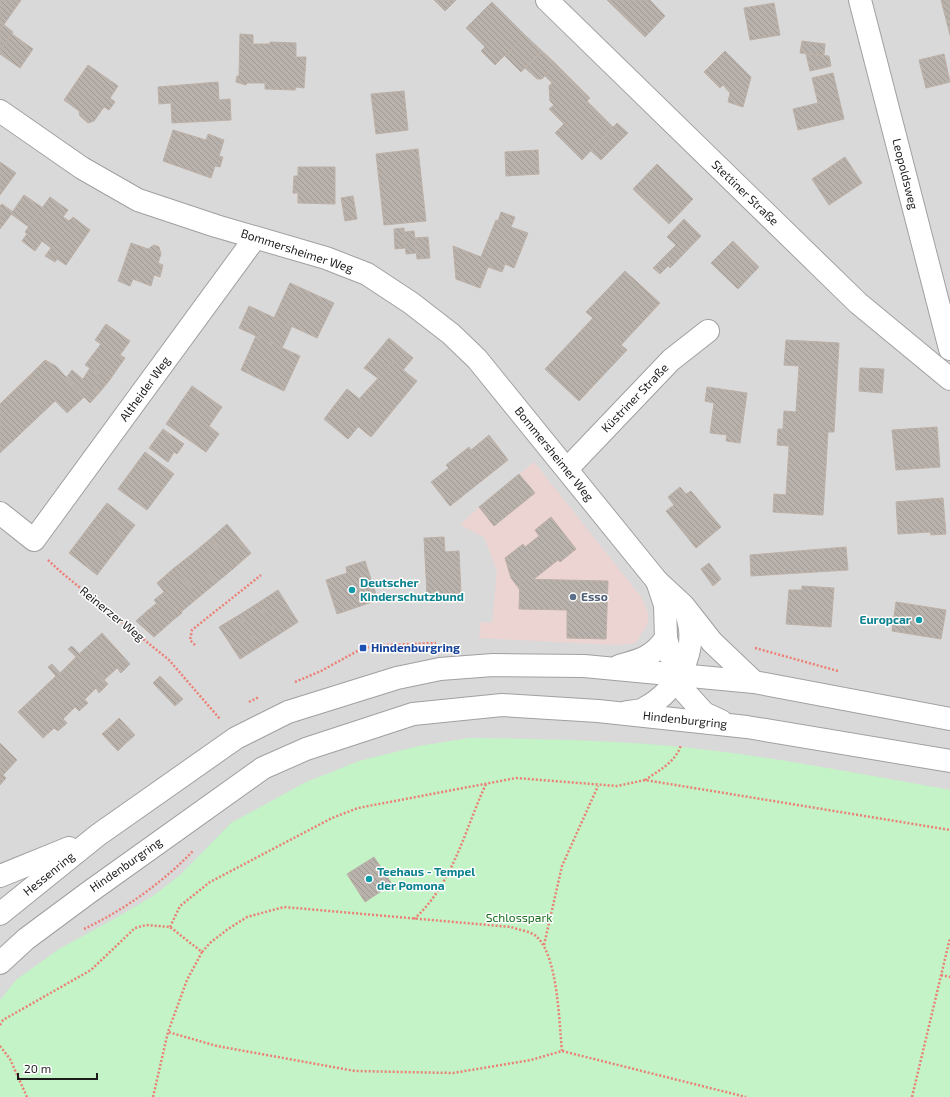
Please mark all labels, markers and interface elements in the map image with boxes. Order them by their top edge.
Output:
street label: Leopoldsweg [890,137,922,211]
street label: Stettiner Straße [709,157,782,228]
street label: Bommersheimer Weg [239,225,356,275]
street label: Altheider Weg [116,353,173,424]
street label: Küstriner Straße [598,360,671,435]
street label: Bommersheimer Weg [512,403,597,504]
place label: Deutscher Kinderschutzbund [360,575,464,603]
street label: Reinerzer Weg [78,583,148,644]
marker: Deutscher Kinderschutzbund [347,585,357,595]
place label: Esso [581,589,608,603]
marker: Esso [568,592,578,602]
place label: Europcar [860,612,911,626]
marker: Europcar [914,615,924,625]
place label: Hindenburgring [371,640,460,654]
marker: Hindenburgring [358,643,368,653]
street label: Hindenburgring [642,708,728,730]
street label: Hindenburgring [87,834,164,894]
street label: Hessenring [20,848,77,898]
place label: Teehaus - Tempel der Pomona [377,864,475,892]
marker: Teehaus - Tempel der Pomona [364,874,374,884]
park label: Schlosspark [486,910,552,924]
scale bar [18,1055,97,1081]
text: 20 m [24,1061,51,1075]

